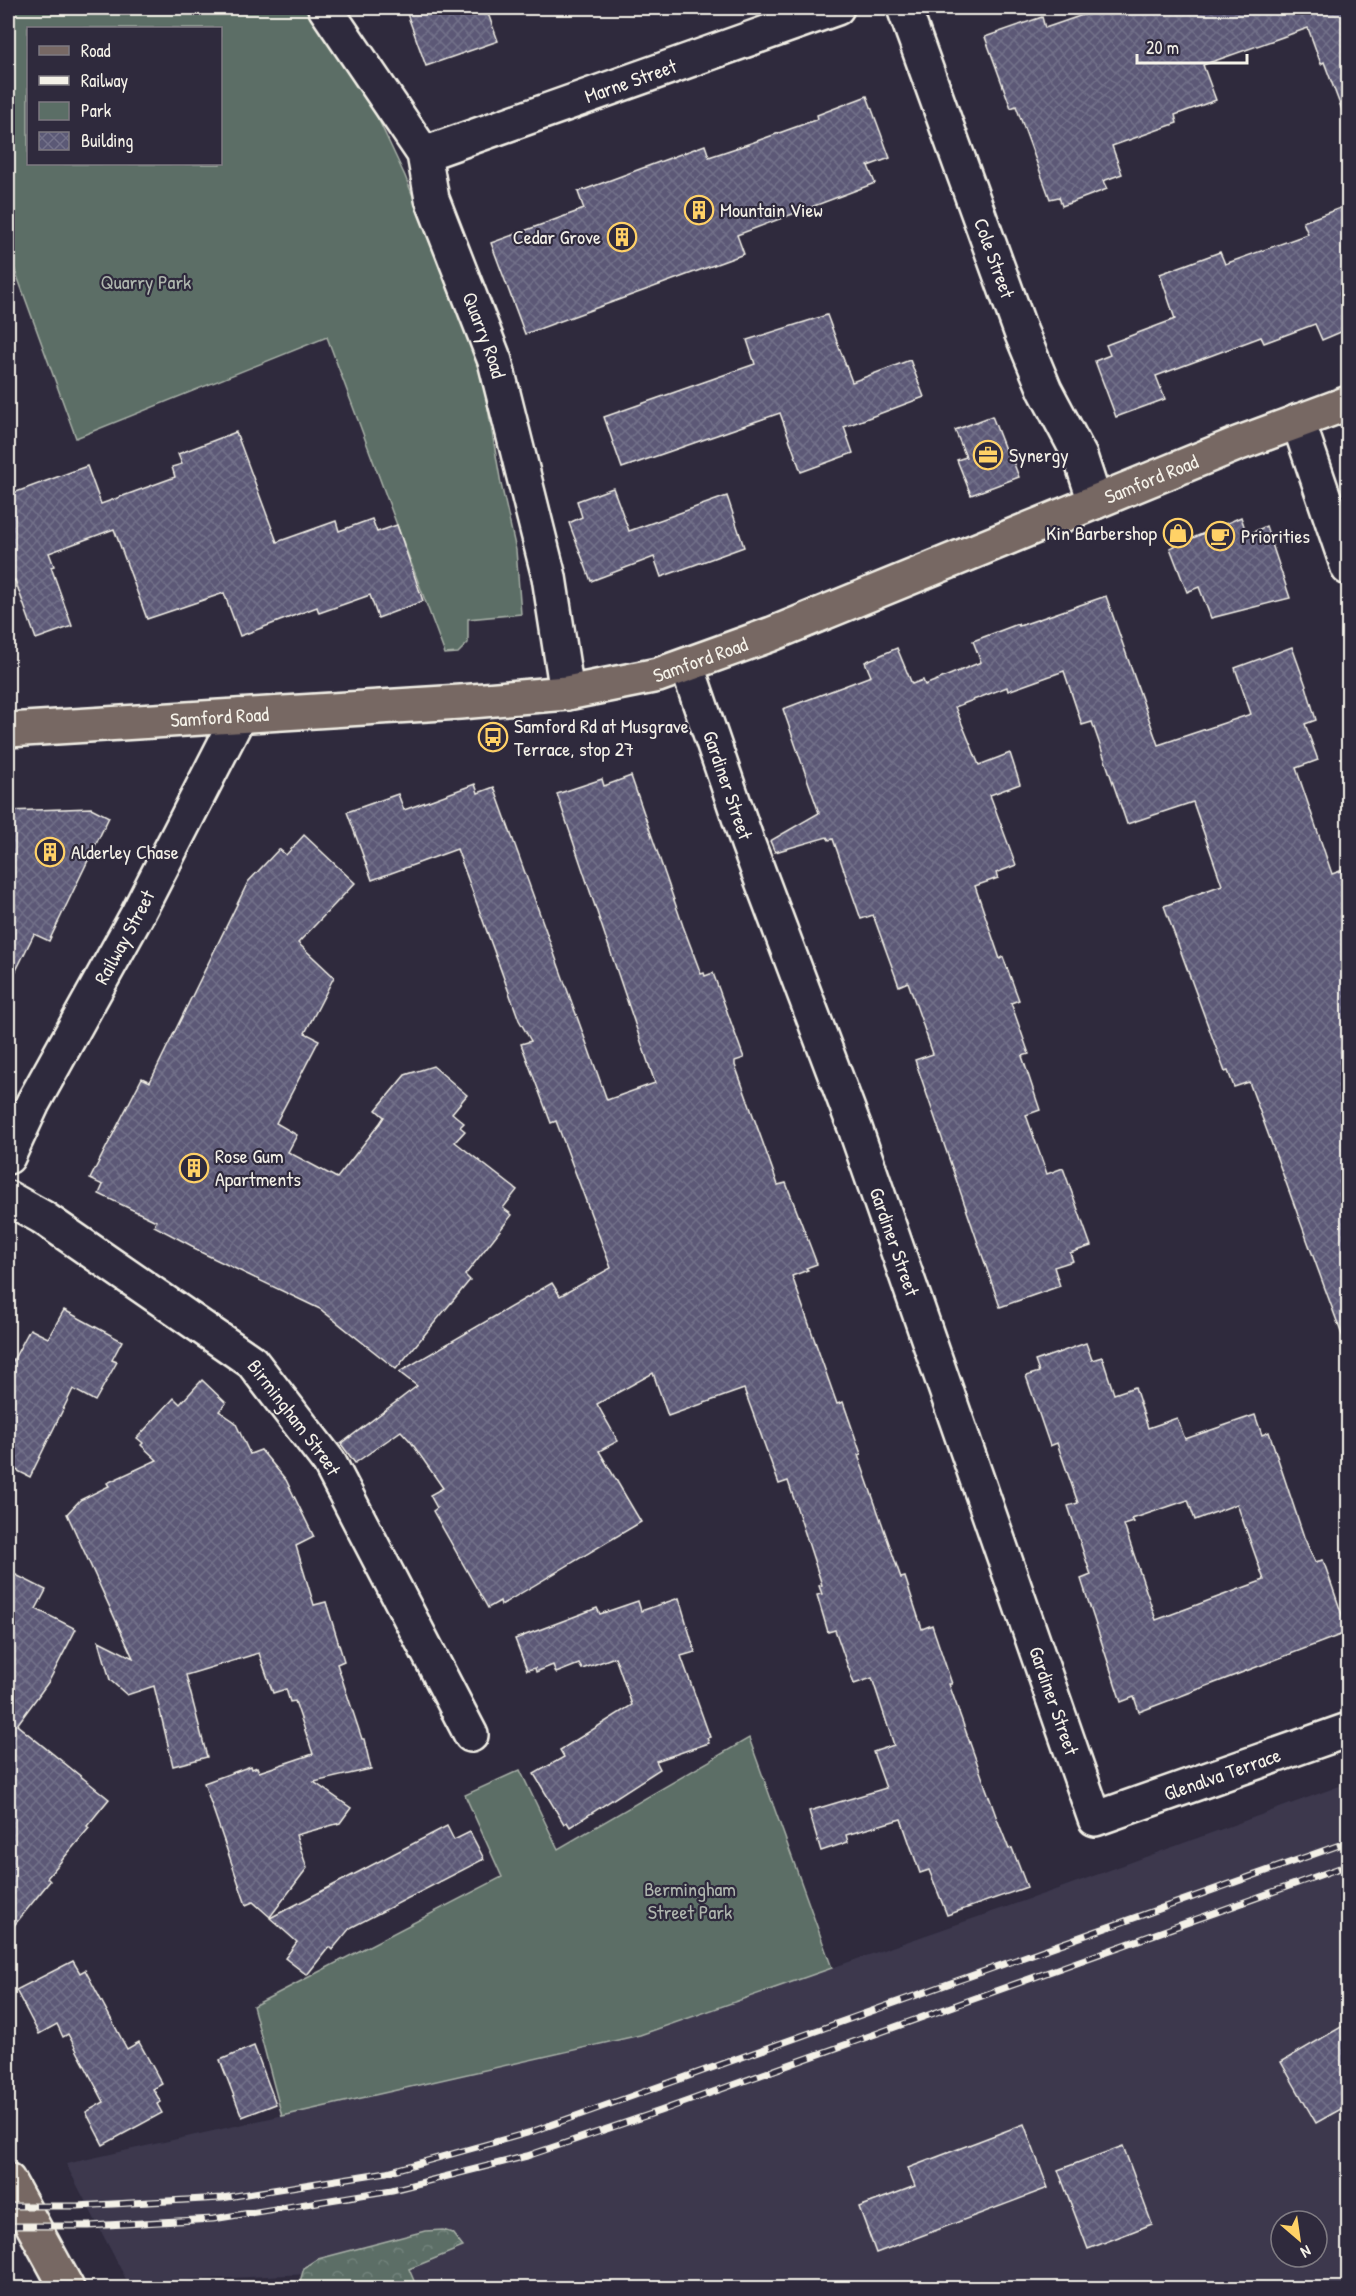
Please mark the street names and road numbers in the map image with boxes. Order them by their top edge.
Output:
street label: Marne Street [581,51,681,109]
street label: Cole Street [968,214,1022,303]
street label: Quarry Road [456,288,513,381]
street label: Samford Road [1100,447,1202,510]
street label: Samford Road [649,630,751,689]
street label: Samford Road [169,700,270,733]
street label: Gardiner Street [697,727,760,844]
street label: Railway Street [87,884,161,989]
street label: Gardiner Street [864,1184,927,1301]
street label: Birmingham Street [242,1354,348,1481]
street label: Gardiner Street [1023,1643,1086,1760]
street label: Glenalva Terrace [1160,1741,1284,1807]

